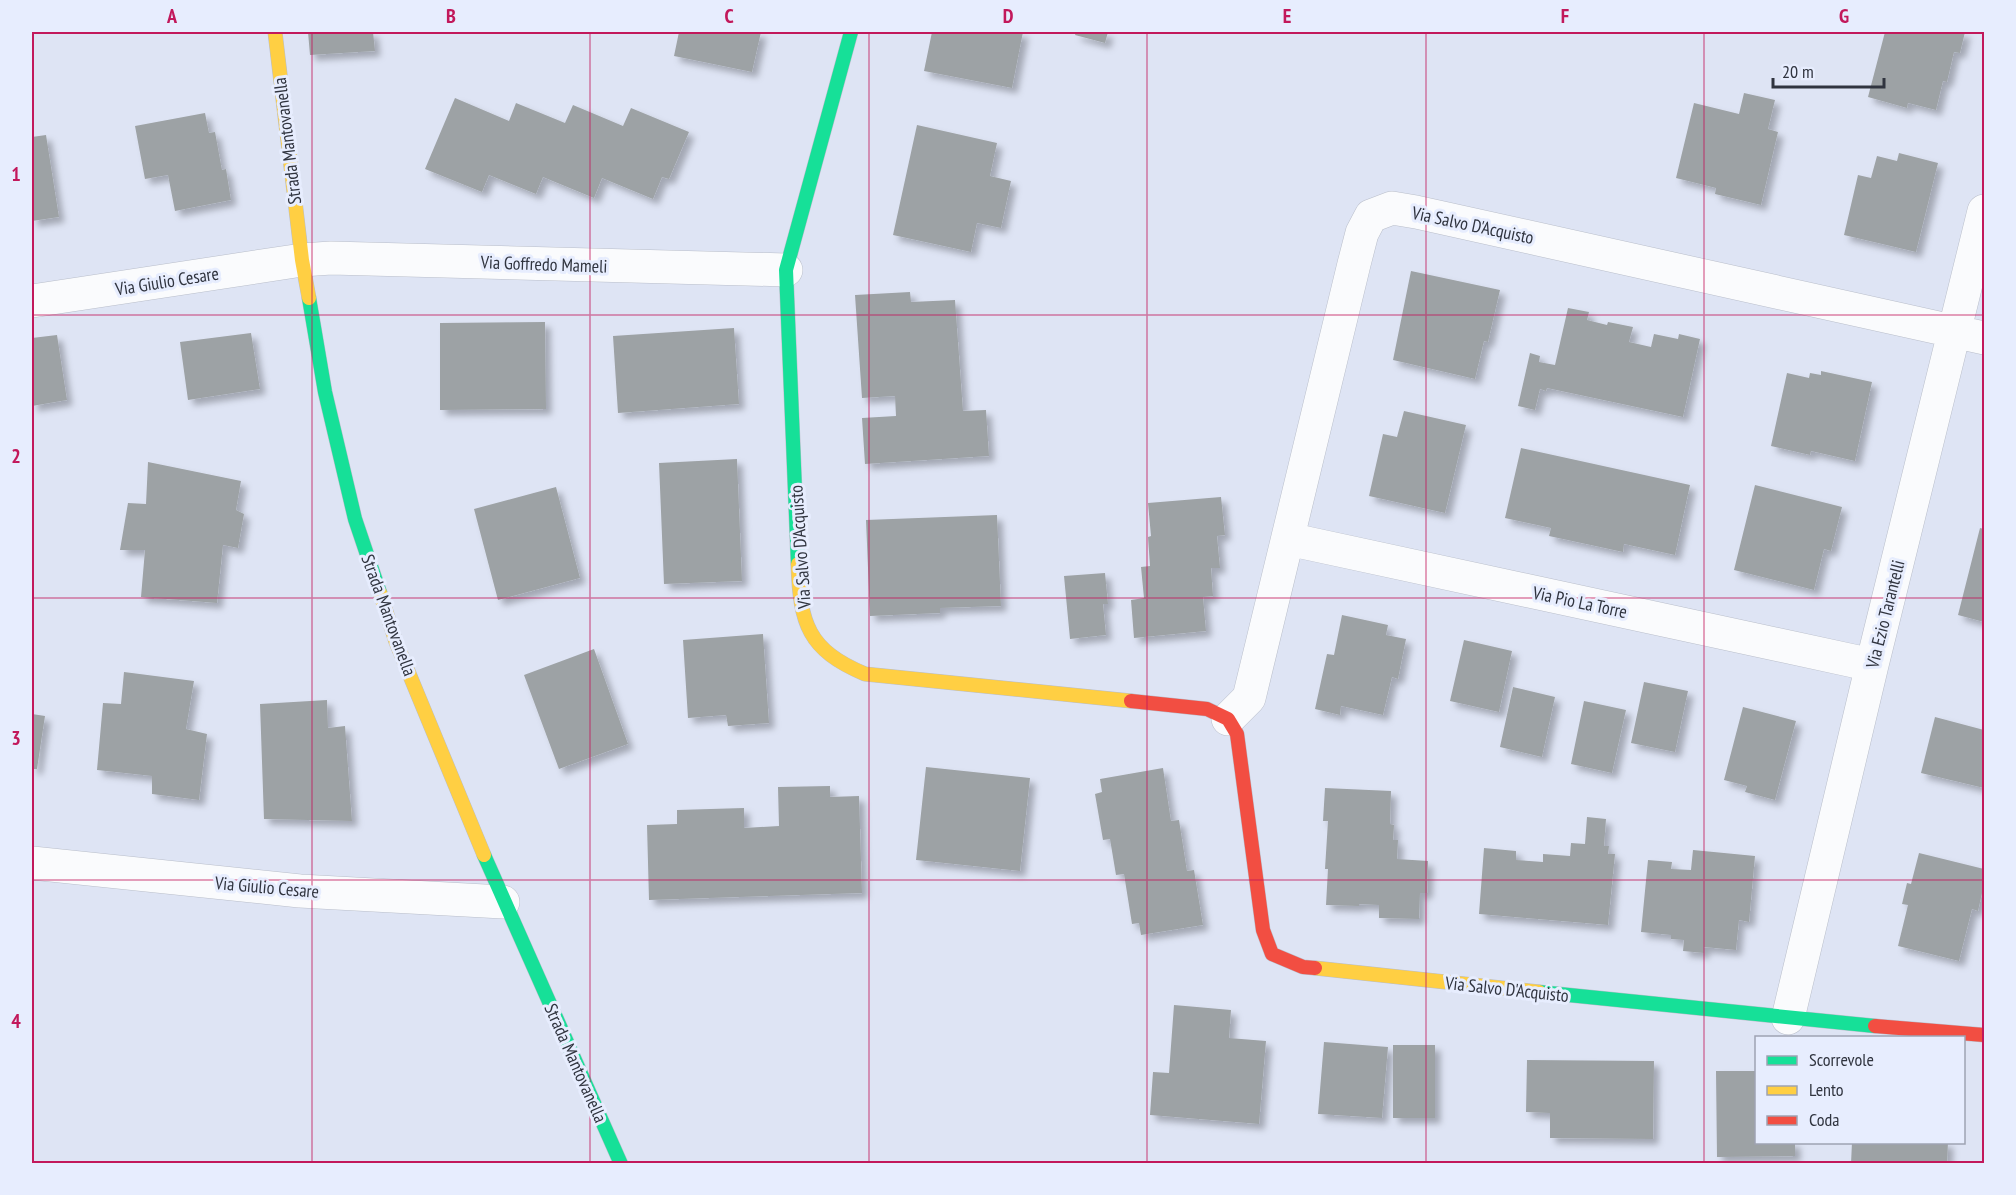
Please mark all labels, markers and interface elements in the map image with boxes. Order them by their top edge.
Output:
text: A [166,3,178,29]
text: B [446,3,456,29]
text: C [724,3,734,29]
text: D [1003,3,1014,29]
text: E [1283,3,1291,29]
text: F [1561,3,1569,29]
text: G [1839,3,1849,29]
scale bar [1773,51,1884,89]
text: 20 m [1782,60,1814,83]
street label: Strada Mantovanella [268,76,306,206]
text: 1 [11,161,21,187]
street label: Via Salvo D'Acquisto [1409,201,1536,249]
street label: Via Goffredo Mameli [479,250,608,278]
street label: Via Giulio Cesare [113,261,220,301]
text: 2 [11,443,21,469]
street label: Via Salvo D'Acquisto [784,484,816,611]
street label: Strada Mantovanella [356,551,422,679]
street label: Via Ezio Tarantelli [1860,557,1910,671]
street label: Via Pio La Torre [1530,581,1629,623]
text: 3 [11,725,21,751]
street label: Via Giulio Cesare [213,871,320,903]
street label: Via Salvo D'Acquisto [1443,971,1570,1007]
street label: Strada Mantovanella [540,1000,612,1126]
text: 4 [11,1008,21,1034]
legend [1755,1036,1965,1144]
text: Scorrevole [1809,1048,1874,1071]
text: Lento [1809,1078,1844,1101]
text: Coda [1809,1108,1840,1131]

